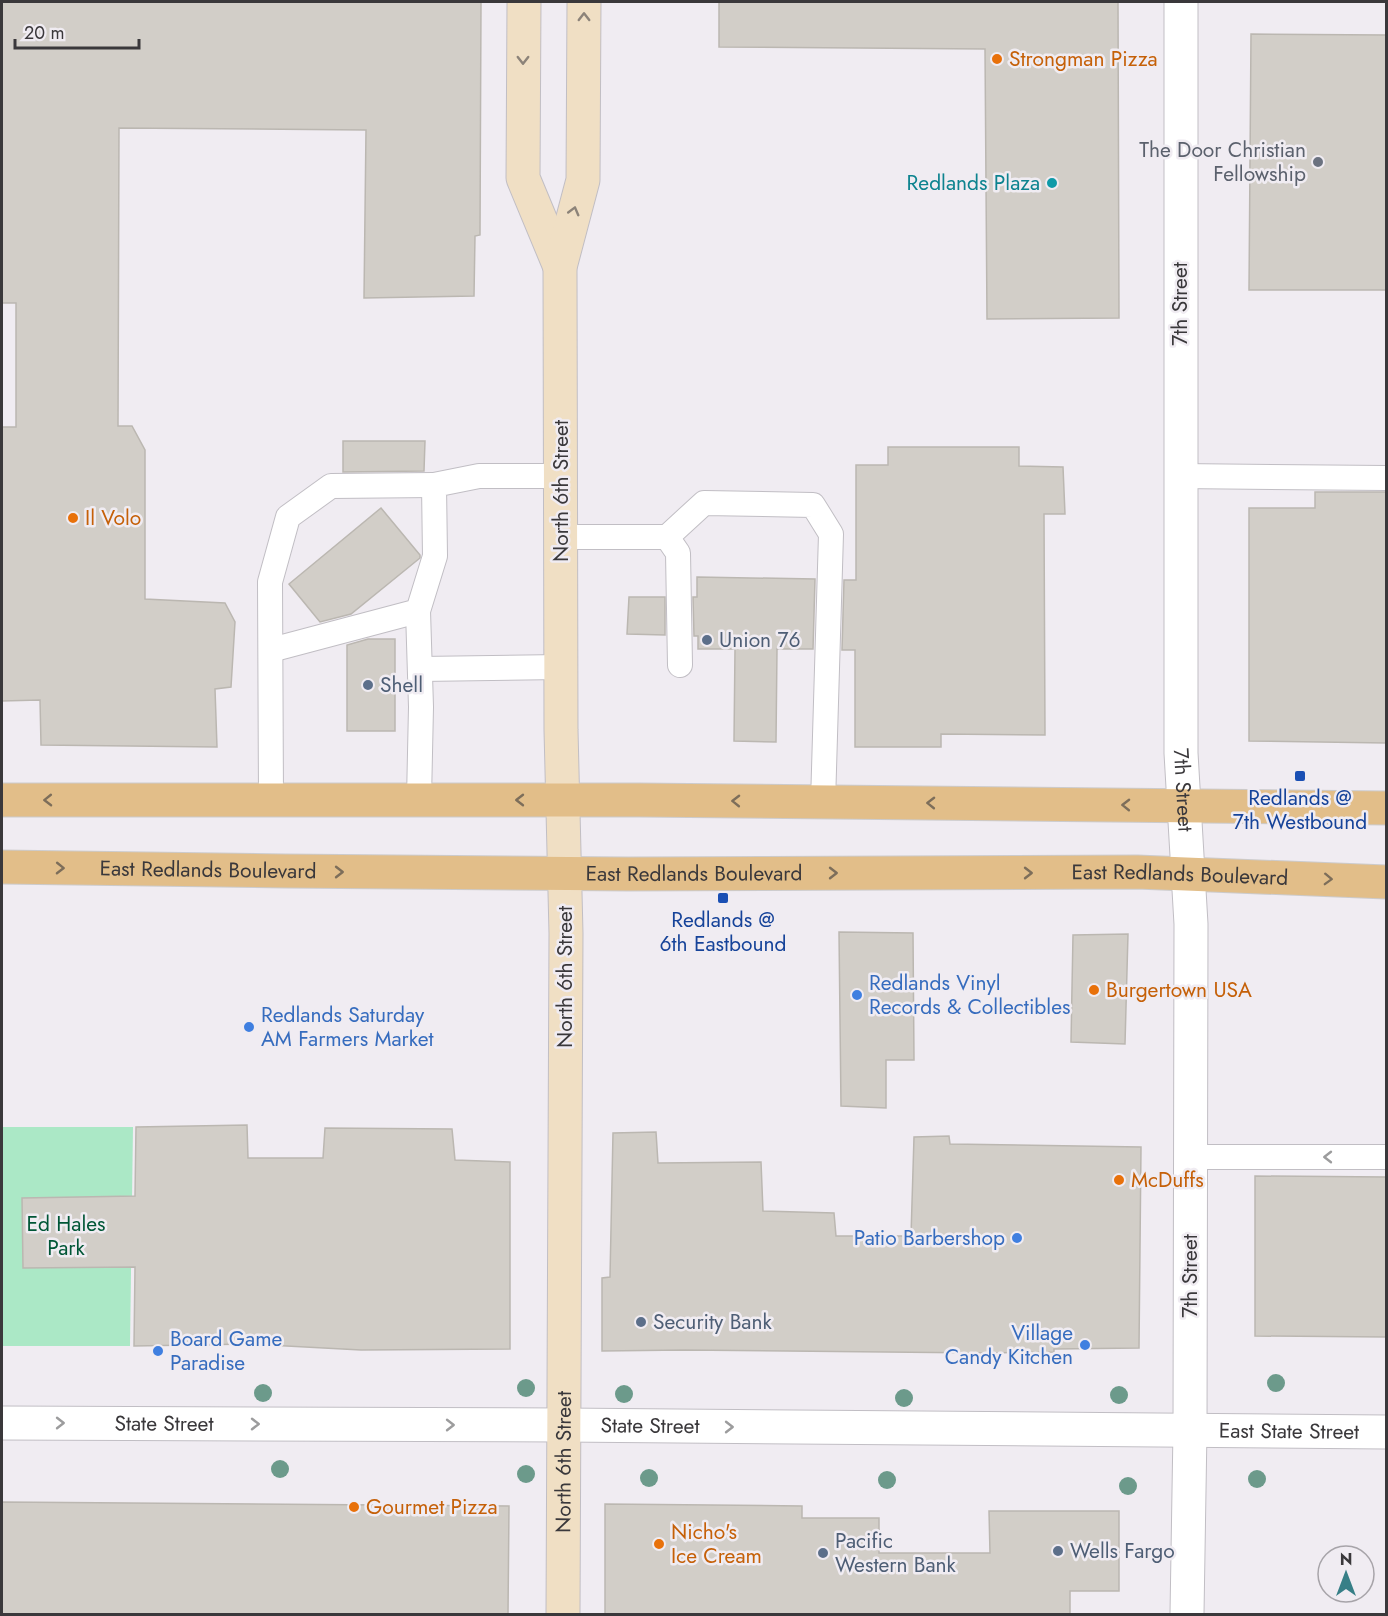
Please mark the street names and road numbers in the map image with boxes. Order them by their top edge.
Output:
street label: 7th Street [1165,262,1195,346]
street label: North 6th Street [546,420,576,562]
street label: 7th Street [1166,747,1201,833]
street label: East Redlands Boulevard [99,853,317,886]
street label: East Redlands Boulevard [1071,857,1289,893]
street label: East Redlands Boulevard [585,858,802,889]
street label: North 6th Street [550,906,580,1048]
street label: 7th Street [1175,1234,1205,1318]
street label: North 6th Street [548,1391,579,1533]
street label: State Street [114,1408,214,1439]
street label: State Street [600,1410,700,1441]
street label: East State Street [1219,1416,1359,1447]

